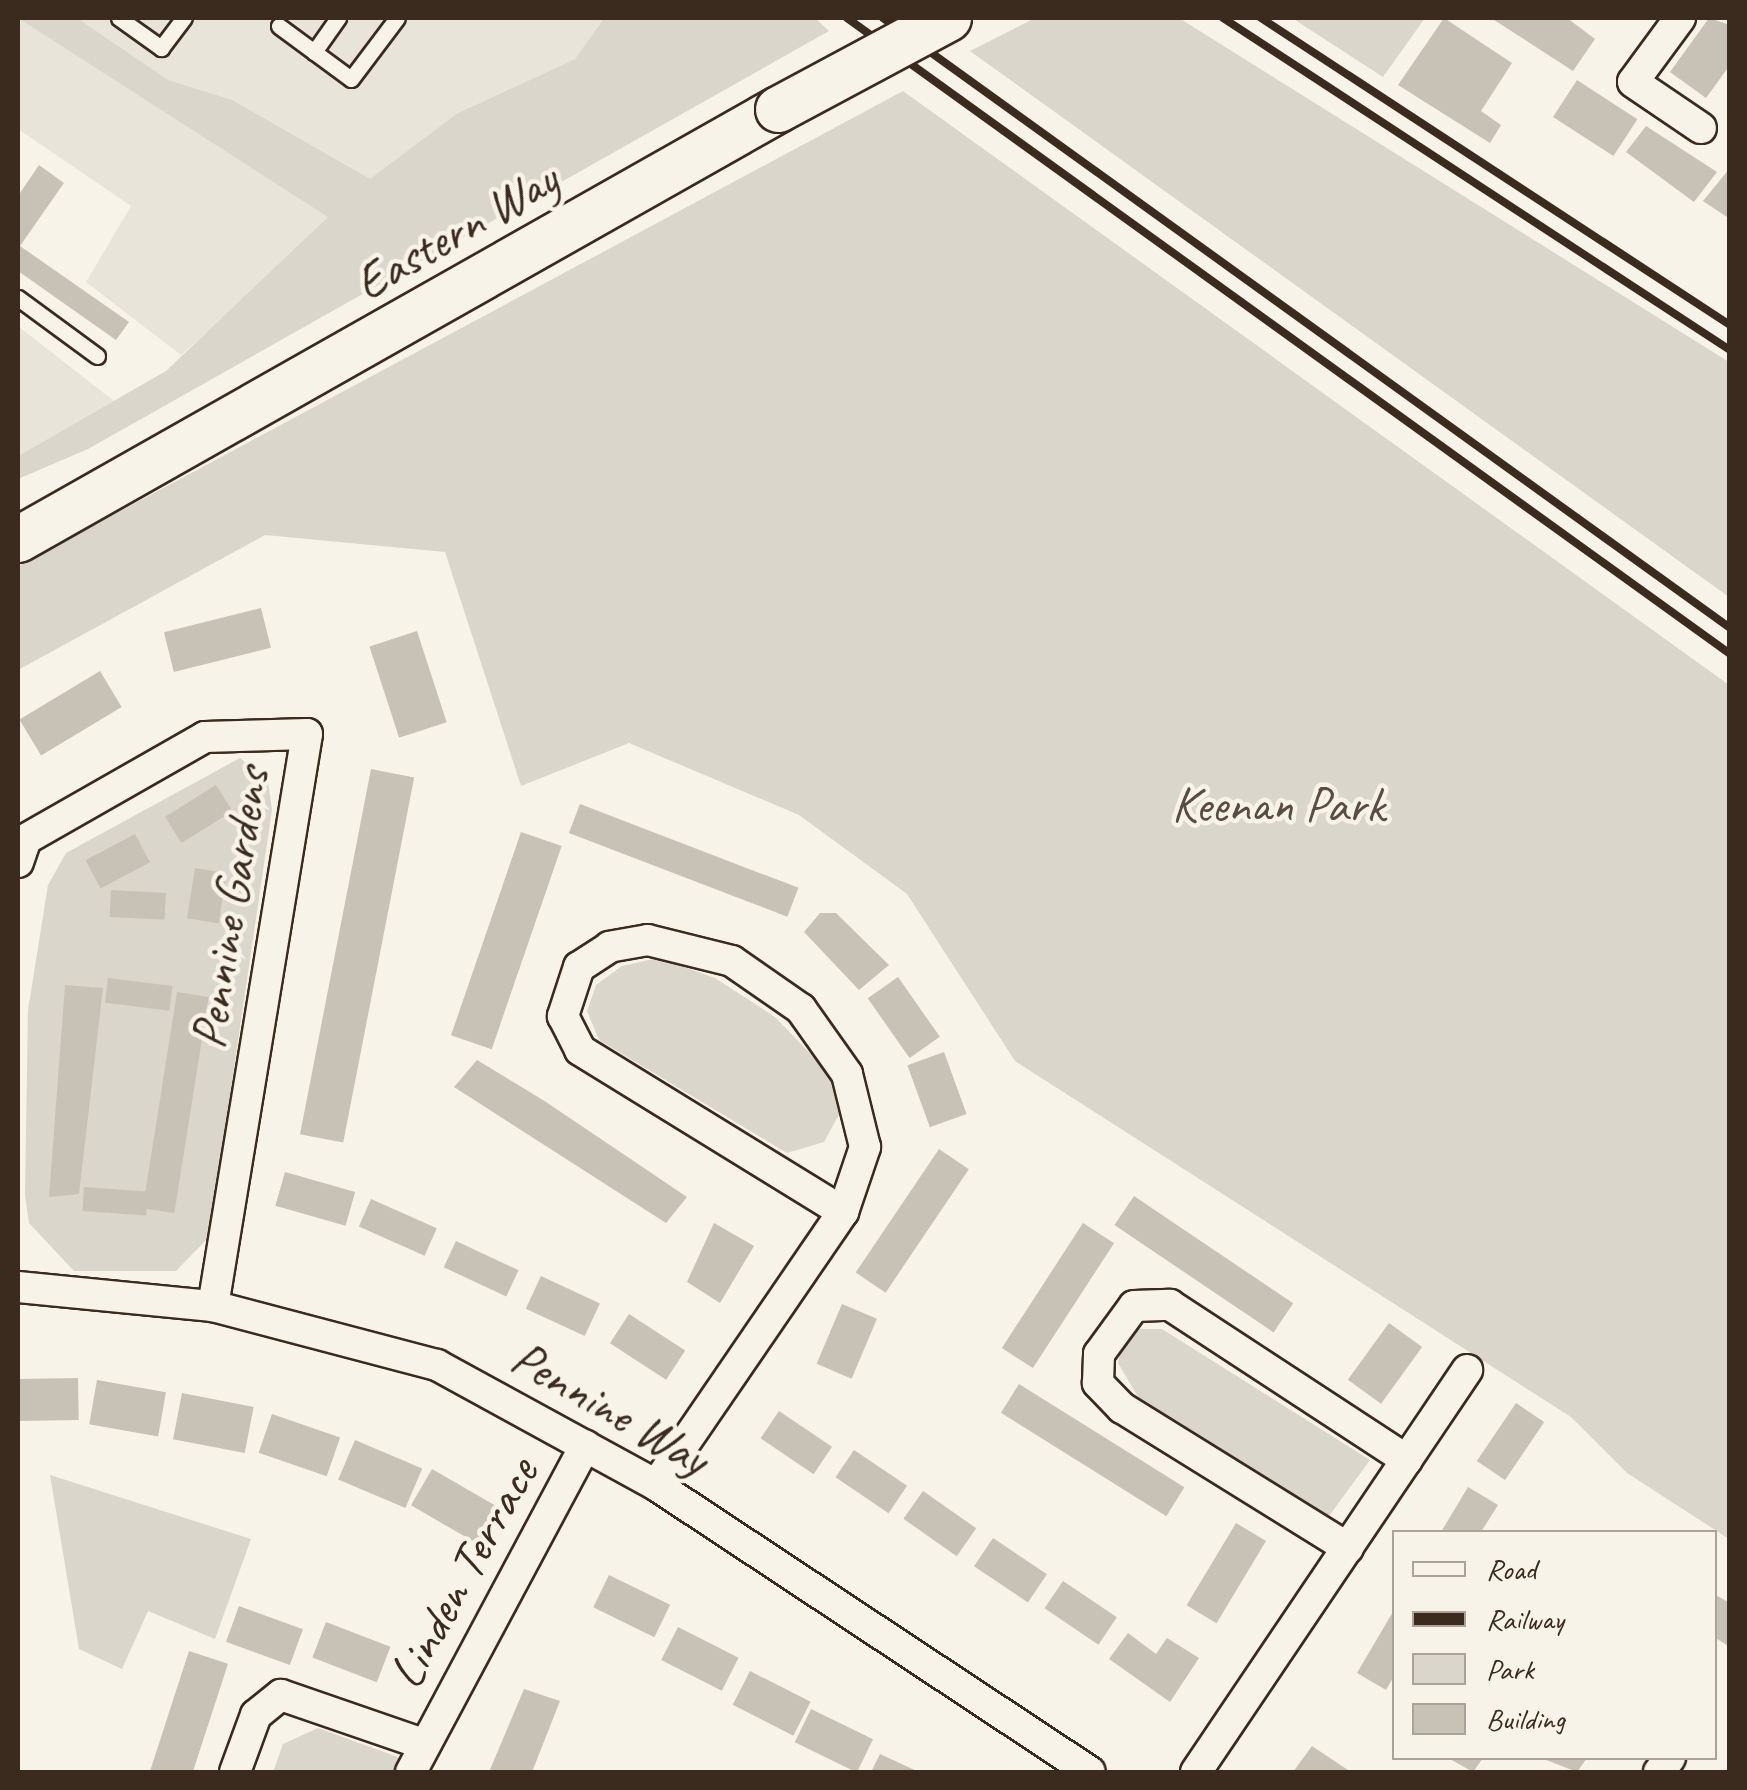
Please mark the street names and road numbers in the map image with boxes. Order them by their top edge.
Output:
street label: Eastern Way [344,149,568,313]
street label: Pennine Gardens [178,763,282,1053]
street label: Pennine Way [501,1328,719,1488]
street label: Linden Terrace [376,1449,550,1697]

